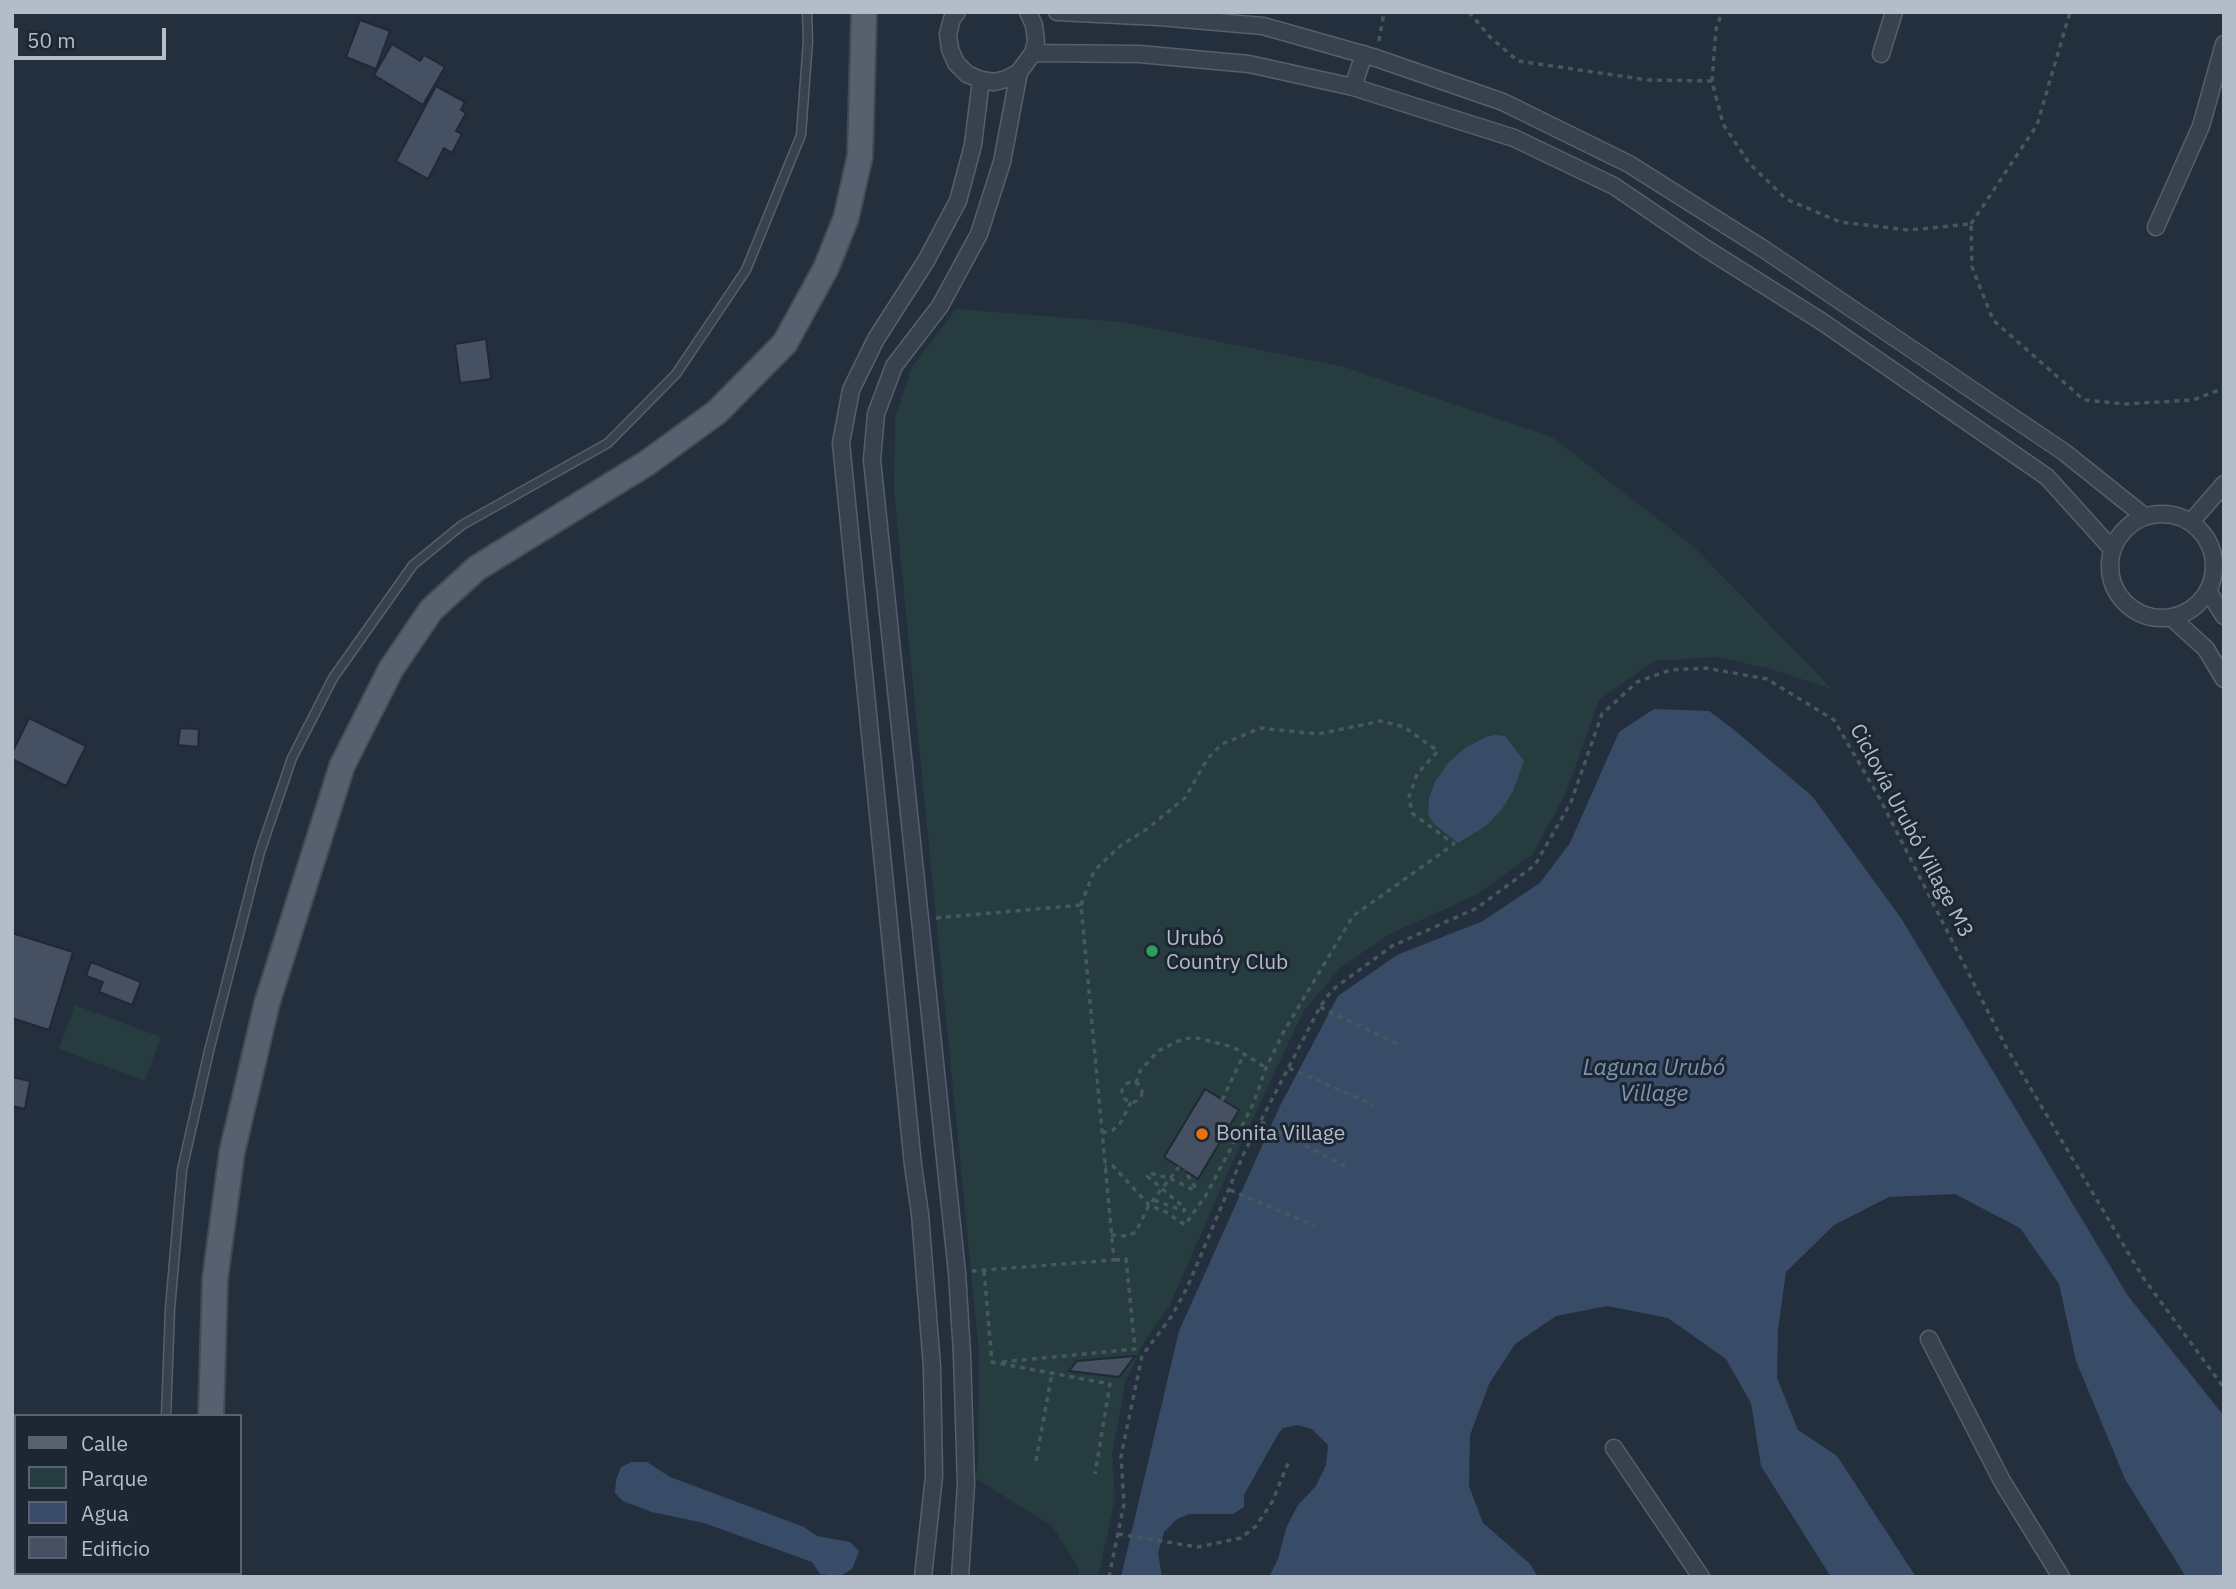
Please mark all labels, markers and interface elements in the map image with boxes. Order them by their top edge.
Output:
scale bar [18,14,170,58]
text: 50 m [27,26,76,54]
street label: Ciclovía Urubó Village M3 [1844,720,1978,942]
place label: Urubó Country Club [1166,926,1288,976]
marker: Urubó Country Club [1144,943,1160,959]
water label: Laguna Urubó Village [1583,1054,1725,1108]
place label: Bonita Village [1216,1121,1345,1147]
marker: Bonita Village [1194,1126,1210,1142]
legend [14,1414,242,1575]
text: Calle [81,1429,128,1457]
text: Parque [81,1464,148,1492]
text: Agua [81,1499,129,1527]
text: Edificio [81,1534,150,1562]

